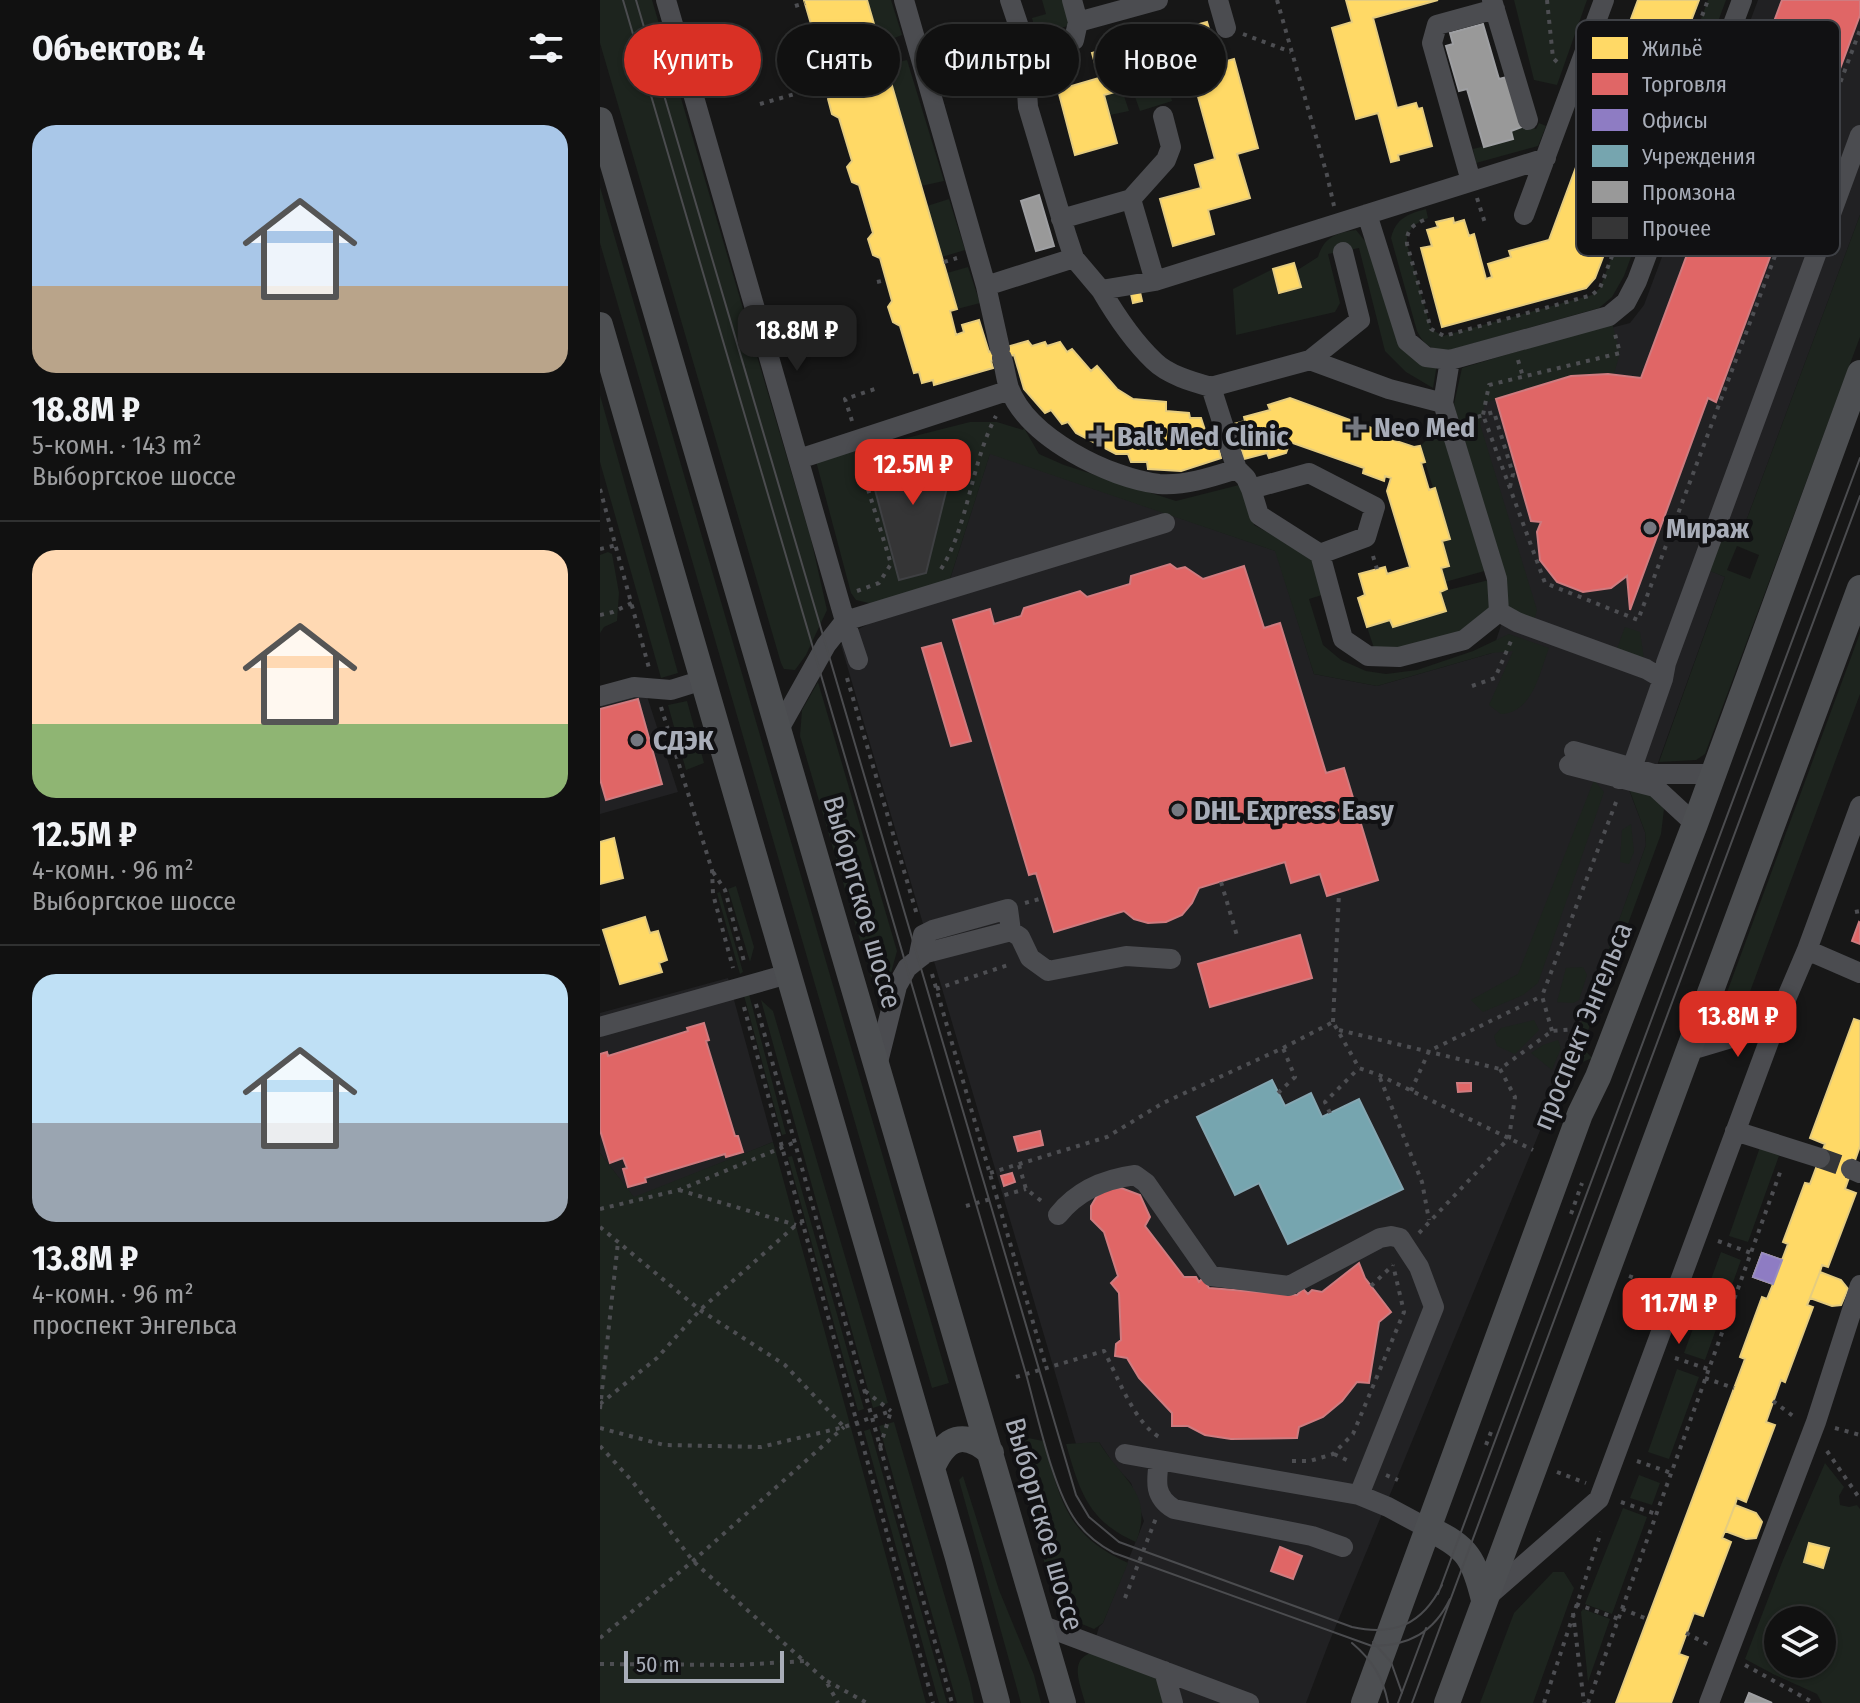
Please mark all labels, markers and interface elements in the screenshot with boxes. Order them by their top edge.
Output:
legend [1576,20,1840,256]
chip: Купить [624,24,761,96]
chip: Снять [777,24,900,96]
chip: Фильтры [916,24,1079,96]
chip: Новое [1095,24,1226,96]
icon: filters [524,26,568,70]
text: Объектов: 4 [32,28,205,69]
text: Жильё [1642,35,1703,62]
text: Торговля [1642,71,1727,98]
text: Офисы [1642,107,1708,134]
text: Учреждения [1641,143,1756,170]
icon: home [228,177,372,321]
text: Промзона [1642,179,1736,206]
text: Прочее [1642,215,1711,242]
pin: 18.8M ₽ [723,305,871,373]
text: 18.8M ₽ [756,315,838,346]
text: 18.8M ₽ [32,389,140,430]
place label: Neo Med [1374,411,1475,444]
marker: Neo Med [1345,416,1367,438]
place label: Balt Med Clinic [1117,420,1289,453]
marker: Balt Med Clinic [1088,425,1110,447]
text: 5-комн. · 143 m² [32,430,202,461]
pin: 12.5M ₽ [839,439,987,507]
text: 12.5M ₽ [873,449,953,480]
text: Выборгское шоссе [32,461,236,492]
place label: Мираж [1666,512,1750,545]
marker: Мираж [1641,519,1659,537]
icon: home [228,602,372,746]
place label: СДЭК [653,724,715,757]
marker: СДЭК [628,731,646,749]
street label: Выборгское шоссе [816,792,909,1012]
place label: DHL Express Easy [1194,794,1394,827]
marker: DHL Express Easy [1169,801,1187,819]
text: 12.5M ₽ [32,814,137,855]
text: 4-комн. · 96 m² [32,855,194,886]
text: Выборгское шоссе [32,886,236,917]
street label: проспект Энгельса [1526,917,1639,1135]
pin: 13.8M ₽ [1664,991,1812,1059]
text: 13.8M ₽ [1697,1001,1779,1032]
icon: home [228,1026,372,1170]
text: 13.8M ₽ [32,1238,138,1279]
pin: 11.7M ₽ [1605,1278,1753,1346]
text: 4-комн. · 96 m² [32,1279,194,1310]
text: 11.7M ₽ [1641,1288,1717,1319]
text: проспект Энгельса [32,1310,237,1341]
street label: Выборгское шоссе [998,1414,1091,1634]
map controls [1764,1606,1836,1678]
button: layers [1764,1606,1836,1678]
scale bar [624,1647,784,1683]
text: 50 m [636,1651,680,1678]

